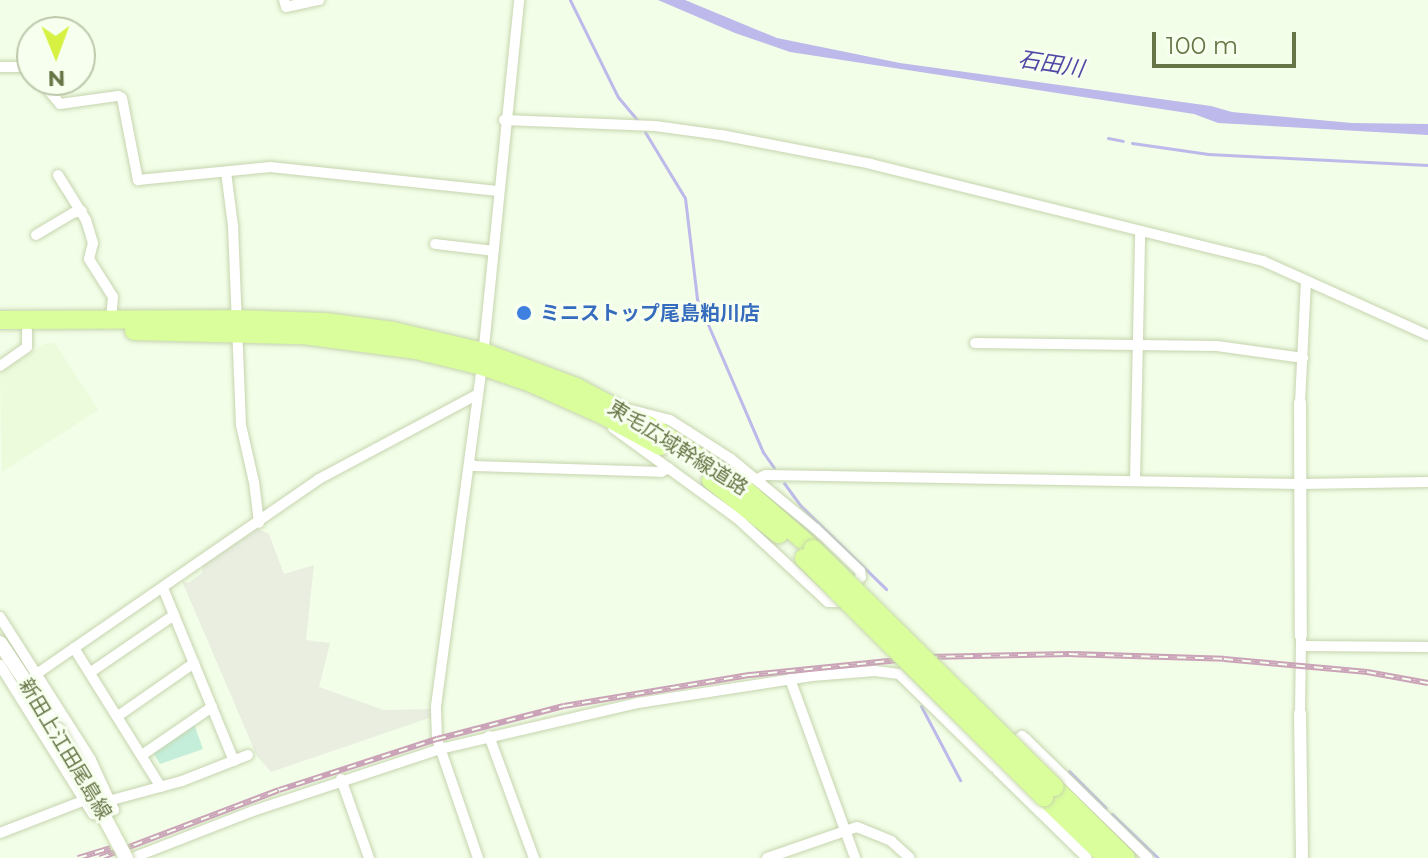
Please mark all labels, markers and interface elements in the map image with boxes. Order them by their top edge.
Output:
north arrow [16,16,96,96]
scale bar [1156,16,1300,66]
text: 100 m [1166,31,1238,60]
water label: 石田川 [1016,46,1086,82]
text: N [47,65,66,92]
place label: ミニストップ尾島粕川店 [540,301,760,325]
marker: ミニストップ尾島粕川店 [515,304,533,322]
street label: 東毛広域幹線道路 [604,395,752,501]
street label: 新田上江田尾島線 [14,674,116,824]

